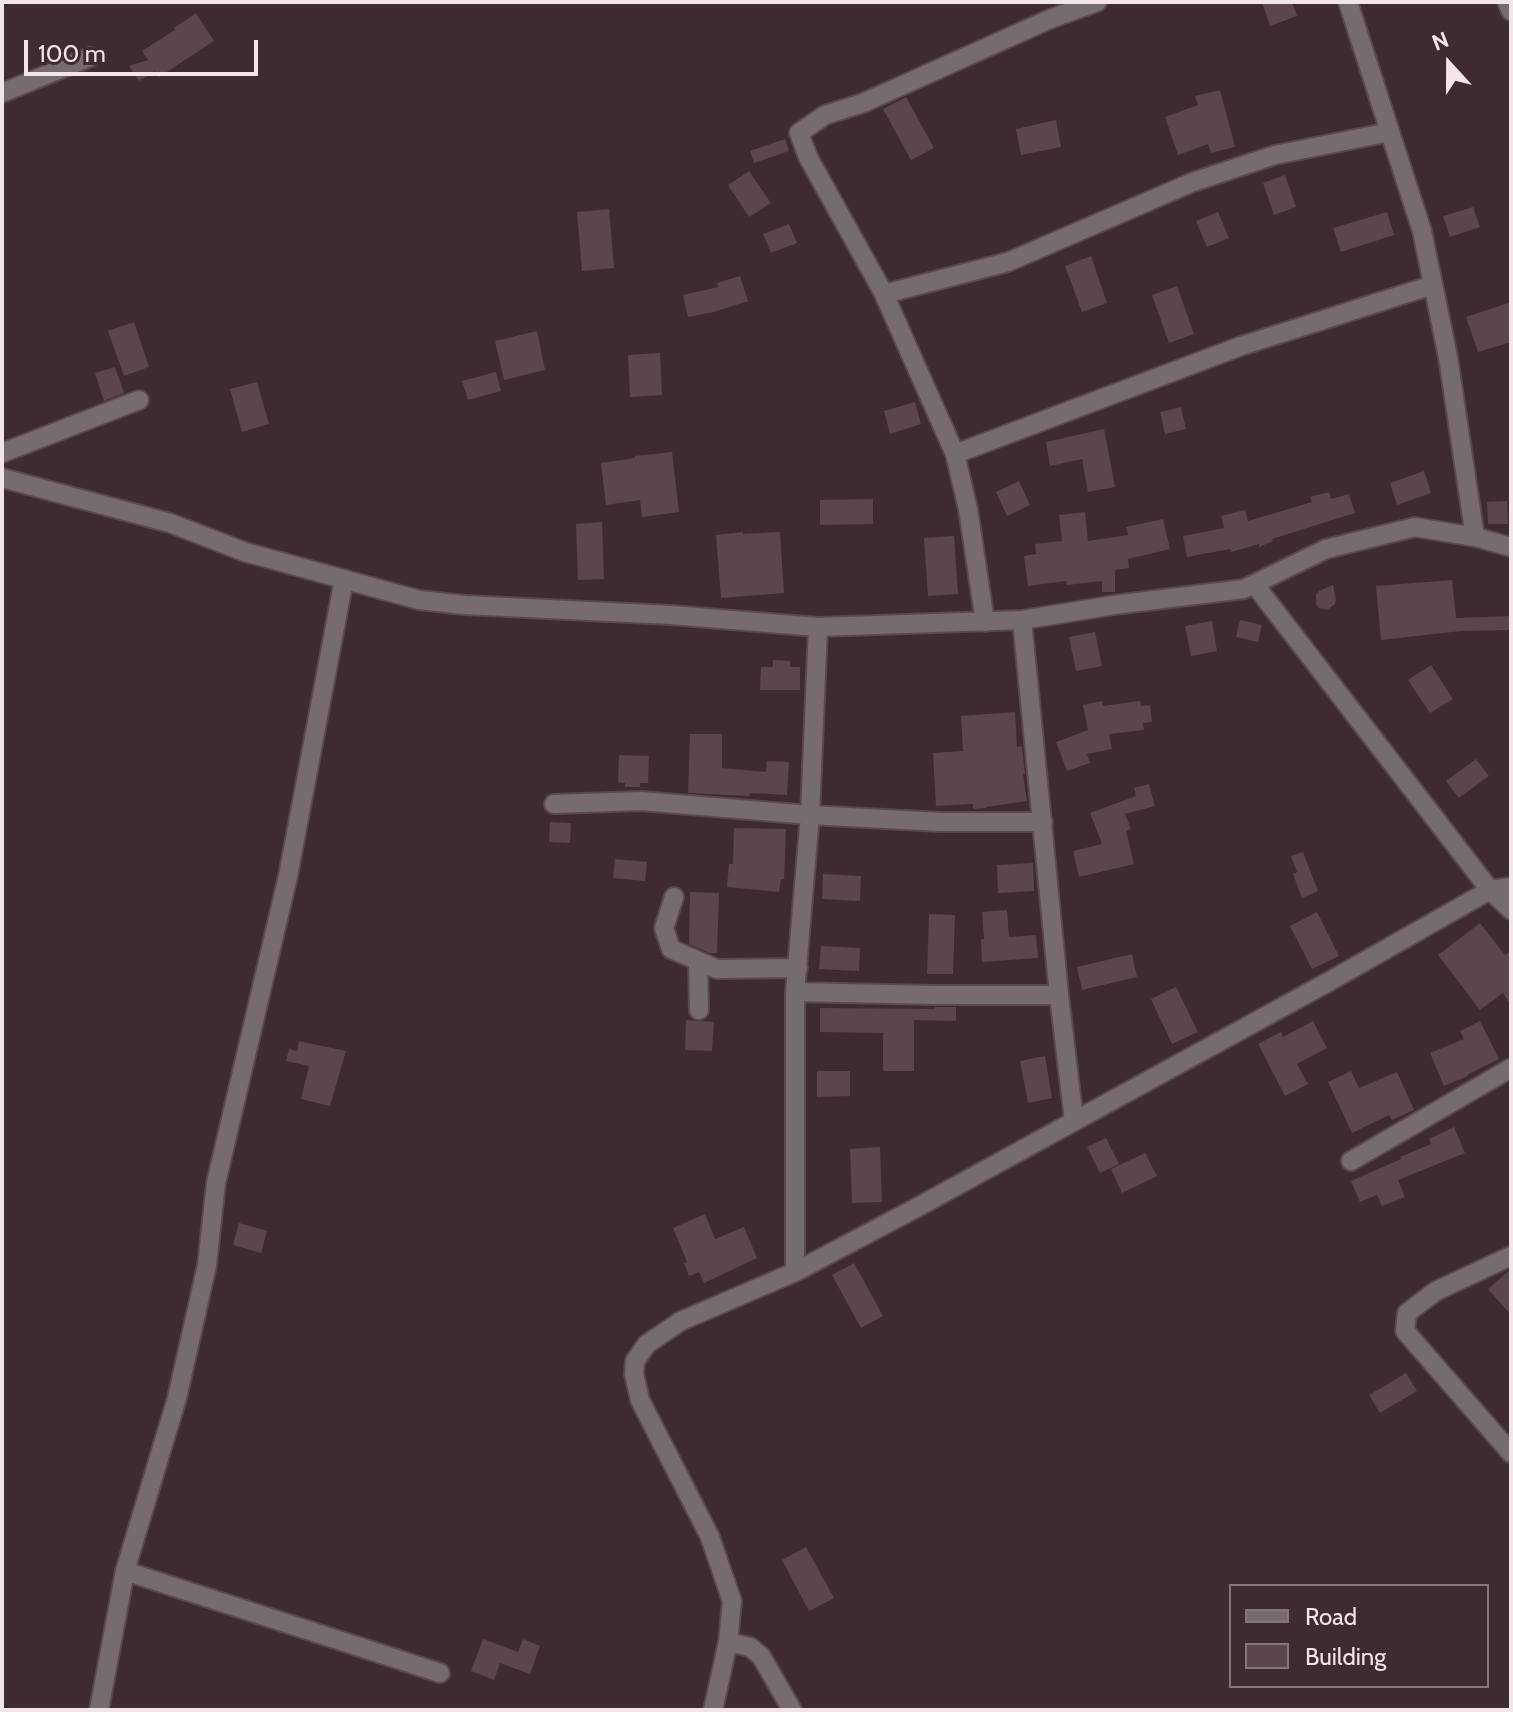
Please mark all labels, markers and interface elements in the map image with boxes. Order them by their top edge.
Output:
scale bar [28,24,262,74]
north arrow [1409,24,1489,104]
text: N [1428,26,1452,57]
text: 100 m [38,39,106,68]
legend [1229,1584,1489,1688]
text: Road [1305,1602,1357,1631]
text: Building [1305,1642,1386,1671]

